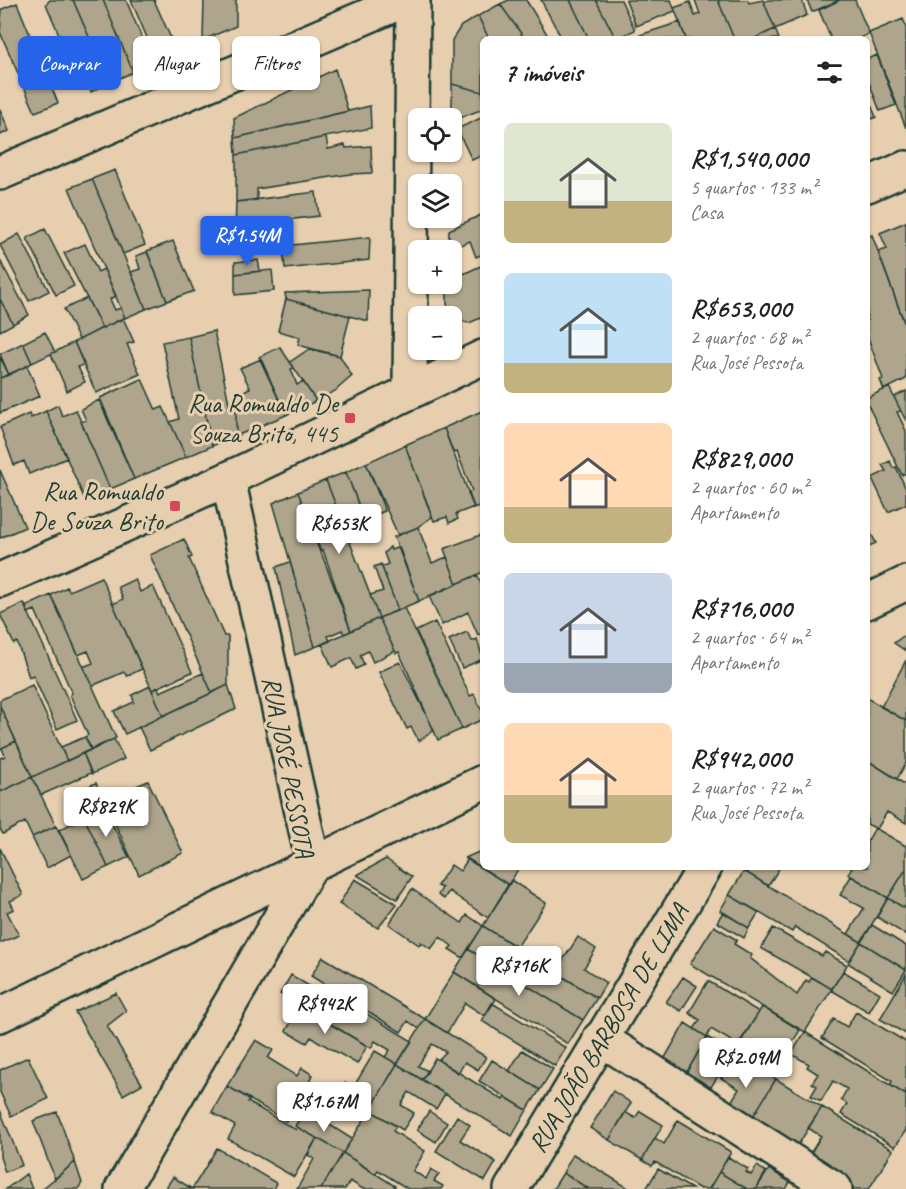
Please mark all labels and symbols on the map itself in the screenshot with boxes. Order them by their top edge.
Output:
pin: R$1.54M [192,216,302,267]
place label: Rua Romualdo De Souza Brito, 445 [188,387,341,450]
marker: Rua Romualdo De Souza Brito, 445 [343,411,357,425]
place label: Rua Romualdo De Souza Brito [30,475,165,538]
marker: Rua Romualdo De Souza Brito [168,499,182,513]
pin: R$653K [290,504,388,555]
street label: RUA JOSÉ PESSOTA [255,674,322,862]
pin: R$829K [57,787,155,838]
street label: RUA JOÃO BARBOSA DE LIMA [521,896,697,1159]
pin: R$716K [470,946,568,997]
pin: R$942K [276,984,374,1035]
pin: R$2.09M [691,1038,801,1089]
pin: R$1.67M [269,1082,379,1133]

